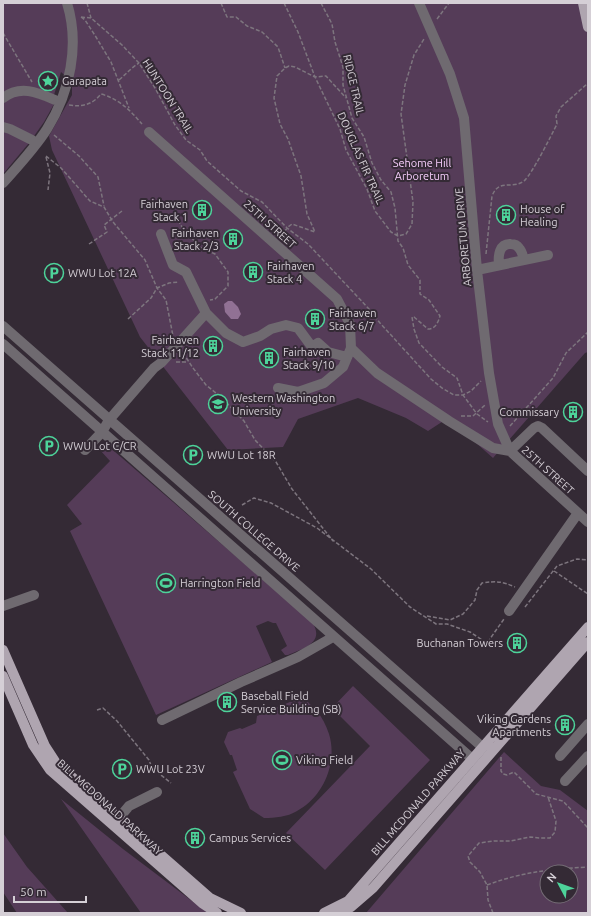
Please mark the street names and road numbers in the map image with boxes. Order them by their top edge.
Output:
street label: RIDGE TRAIL [341,53,367,117]
street label: HUNTOON TRAIL [140,57,196,136]
street label: DOUGLAS FIR TRAIL [335,110,387,206]
street label: ARBORETUM DRIVE [453,187,473,287]
street label: 25TH STREET [242,197,298,251]
street label: 25TH STREET [520,443,576,497]
street label: SOUTH COLLEGE DRIVE [206,488,302,574]
street label: BILL MCDONALD PARKWAY [369,746,468,858]
street label: BILL MCDONALD PARKWAY [55,757,165,858]

